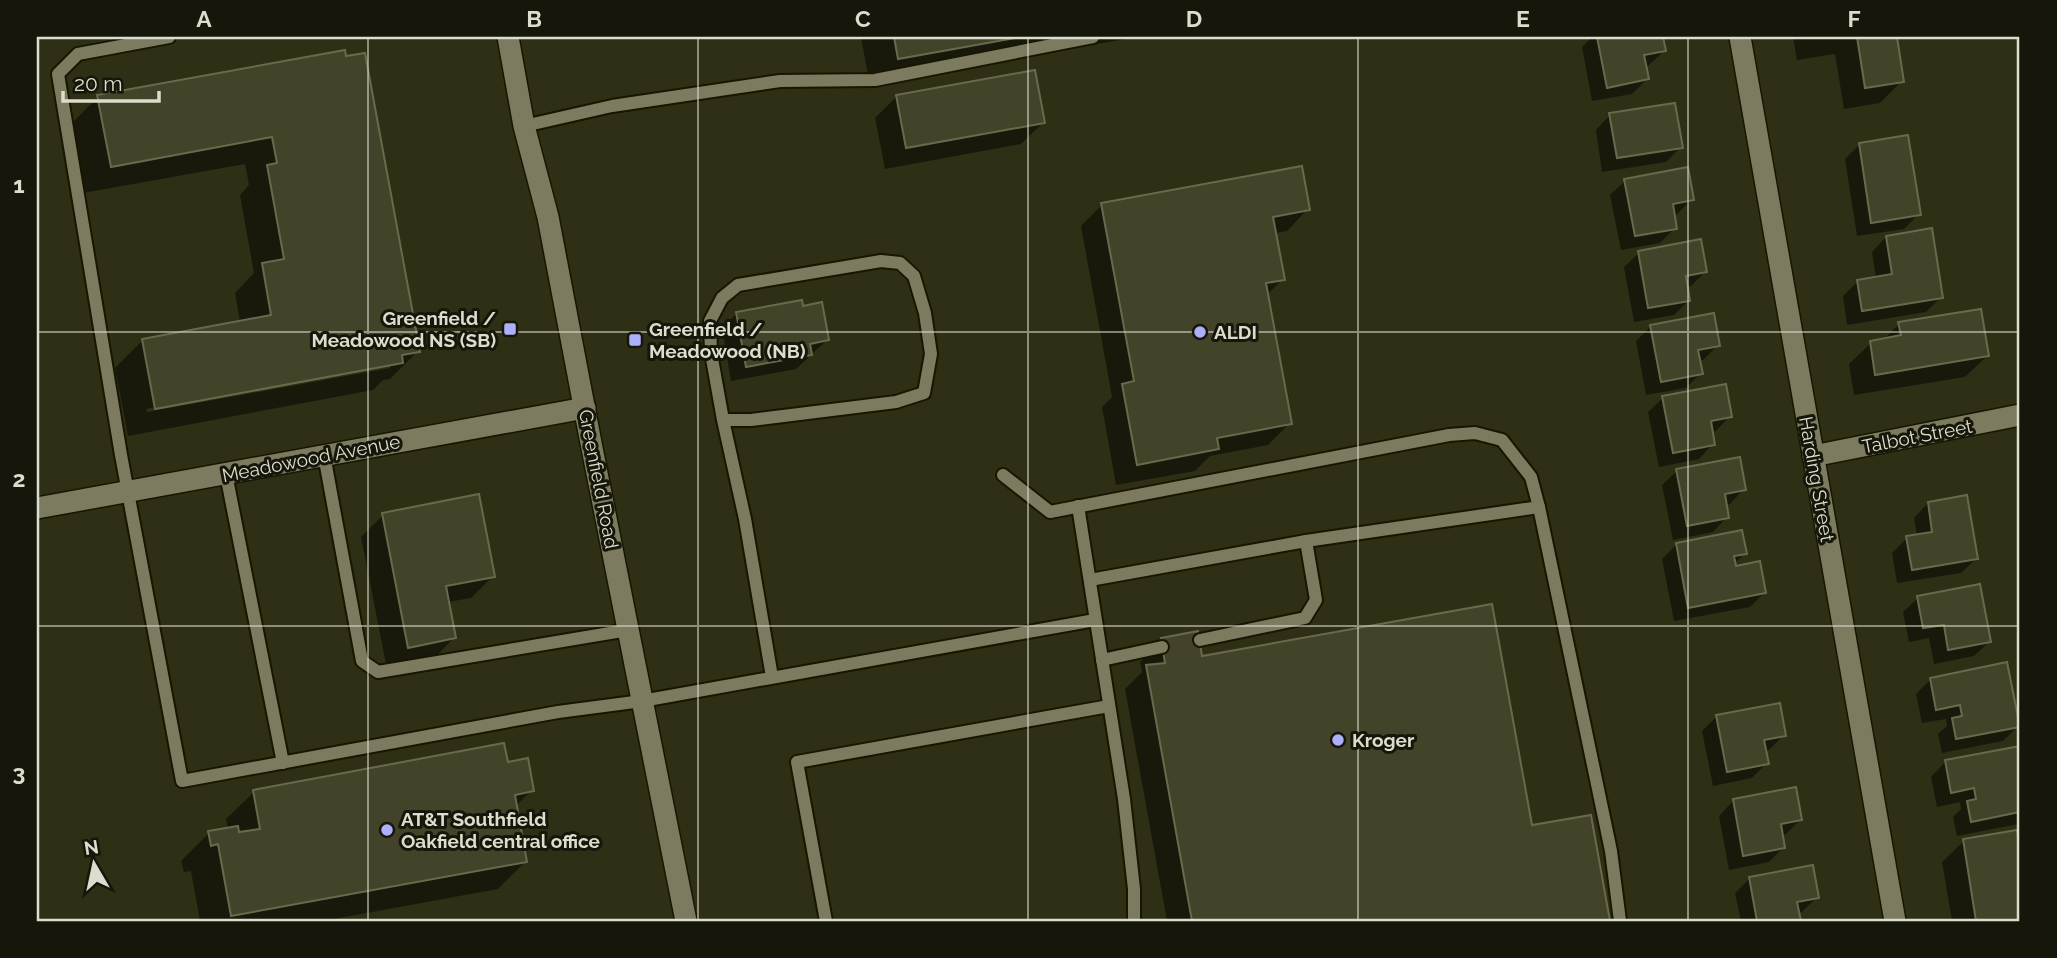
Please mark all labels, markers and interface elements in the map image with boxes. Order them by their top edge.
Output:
text: A [196,5,212,32]
text: B [526,5,542,32]
text: C [855,5,871,32]
text: D [1186,5,1202,32]
text: E [1516,5,1530,32]
text: F [1847,5,1861,32]
scale bar [63,60,159,104]
text: 20 m [74,71,122,96]
text: 1 [13,171,25,198]
place label: Greenfield / Meadowood NS (SB) [312,307,496,351]
place label: Greenfield / Meadowood (NB) [649,318,806,362]
marker: Greenfield / Meadowood NS (SB) [502,321,518,337]
place label: ALDI [1214,321,1257,343]
marker: ALDI [1192,324,1208,340]
marker: Greenfield / Meadowood (NB) [627,332,643,348]
street label: Greenfield Road [575,408,623,550]
street label: Talbot Street [1860,414,1975,457]
street label: Harding Street [1795,415,1839,544]
street label: Meadowood Avenue [220,430,402,486]
text: 2 [13,465,25,492]
place label: Kroger [1352,729,1415,751]
marker: Kroger [1330,732,1346,748]
text: 3 [13,759,25,786]
place label: AT&T Southfield Oakfield central office [401,808,600,852]
marker: AT&T Southfield Oakfield central office [379,822,395,838]
north arrow [60,828,130,898]
text: N [82,835,100,859]

